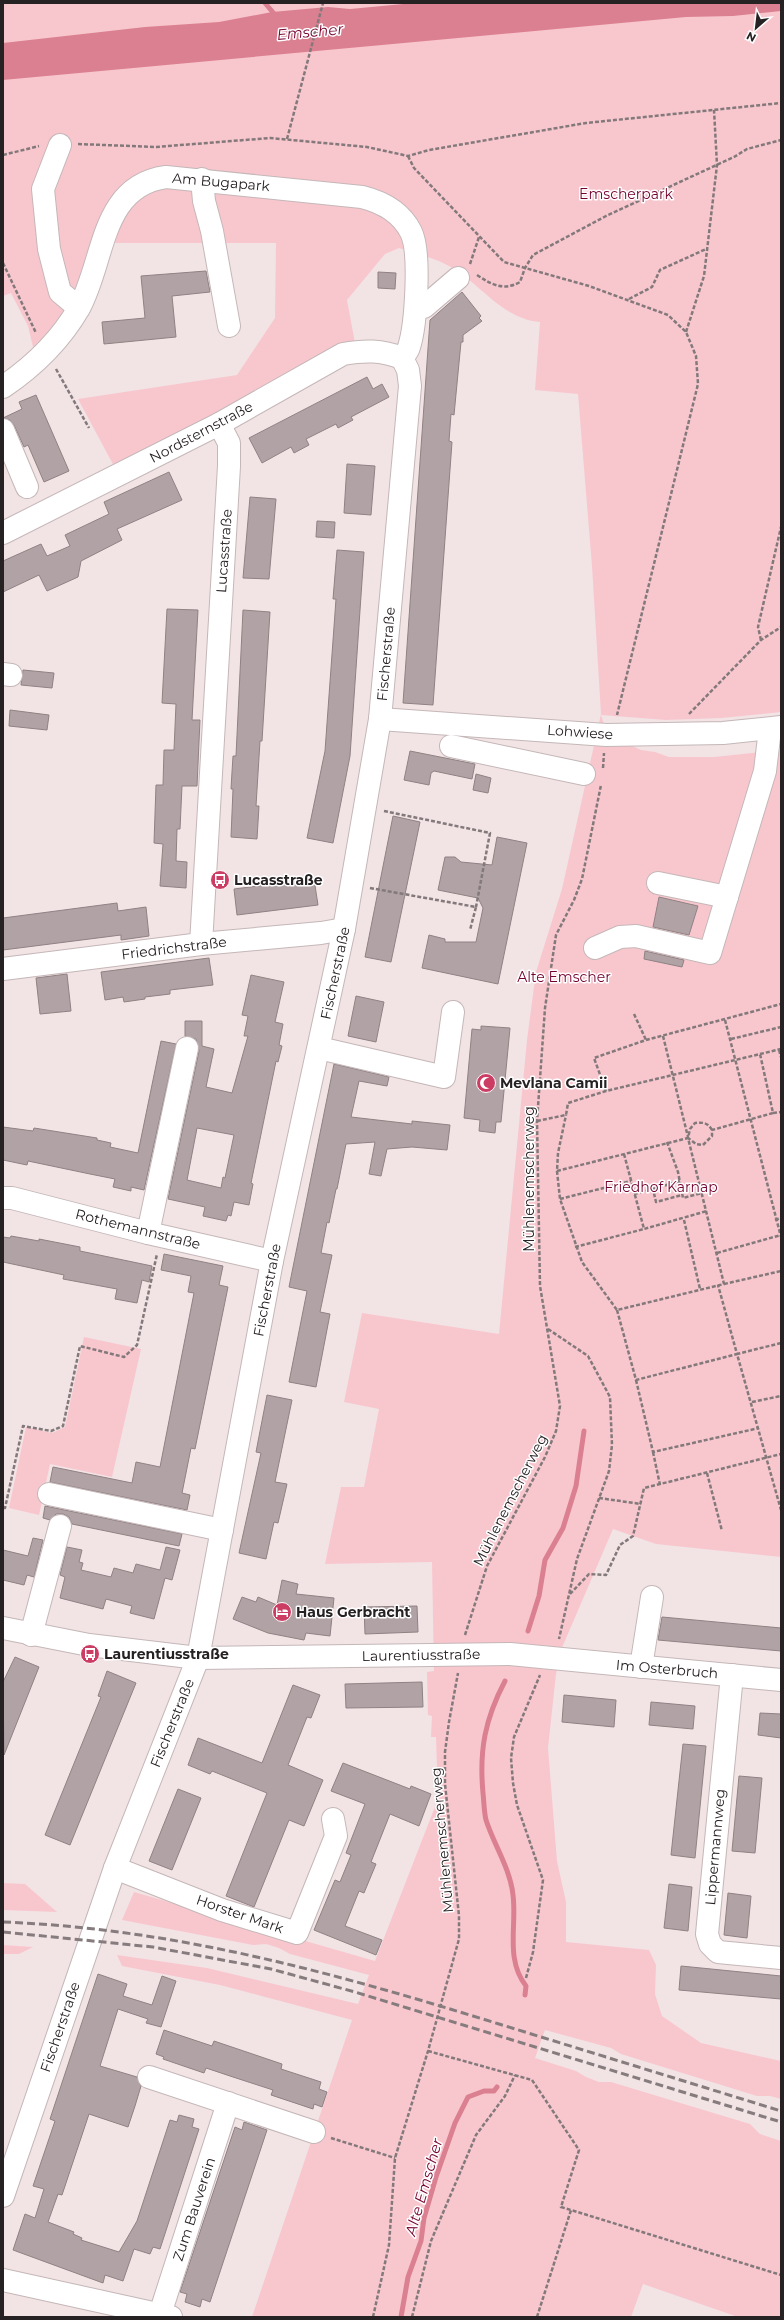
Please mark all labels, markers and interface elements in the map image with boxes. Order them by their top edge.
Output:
north arrow [736,8,776,48]
water label: Emscher [276,19,345,44]
text: N [744,29,759,45]
street label: Am Bugapark [171,169,271,195]
park label: Emscherpark [579,185,674,203]
street label: Nordsternstraße [146,397,256,467]
street label: Lucasstraße [212,508,236,594]
street label: Fischerstraße [373,606,399,702]
street label: Lohwiese [546,721,614,743]
bus stop icon: Lucasstraße [209,869,231,891]
place label: Lucasstraße [234,871,323,889]
street label: Fischerstraße [316,925,354,1021]
street label: Friedrichstraße [120,933,228,963]
park label: Alte Emscher [517,968,611,986]
mosque icon: Mevlana Camii [475,1072,497,1094]
place label: Mevlana Camii [500,1074,607,1092]
street label: Mühlenemscherweg [520,1106,538,1252]
park label: Friedhof Karnap [604,1178,718,1196]
street label: Rothemannstraße [74,1205,202,1253]
street label: Fischerstraße [249,1242,285,1338]
street label: Mühlenemscherweg [469,1431,551,1569]
hotel icon: Haus Gerbracht [271,1601,293,1623]
place label: Haus Gerbracht [296,1603,410,1621]
bus stop icon: Laurentiusstraße [79,1643,101,1665]
place label: Laurentiusstraße [104,1645,229,1663]
street label: Laurentiusstraße [362,1645,480,1665]
street label: Im Osterbruch [615,1656,719,1682]
street label: Fischerstraße [146,1676,198,1770]
street label: Mühlenemscherweg [427,1767,457,1913]
street label: Lippermannweg [701,1788,729,1906]
street label: Horster Mark [194,1891,287,1938]
street label: Fischerstraße [36,1979,84,2075]
water label: Alte Emscher [400,2135,447,2239]
street label: Zum Bauverein [169,2155,219,2263]

